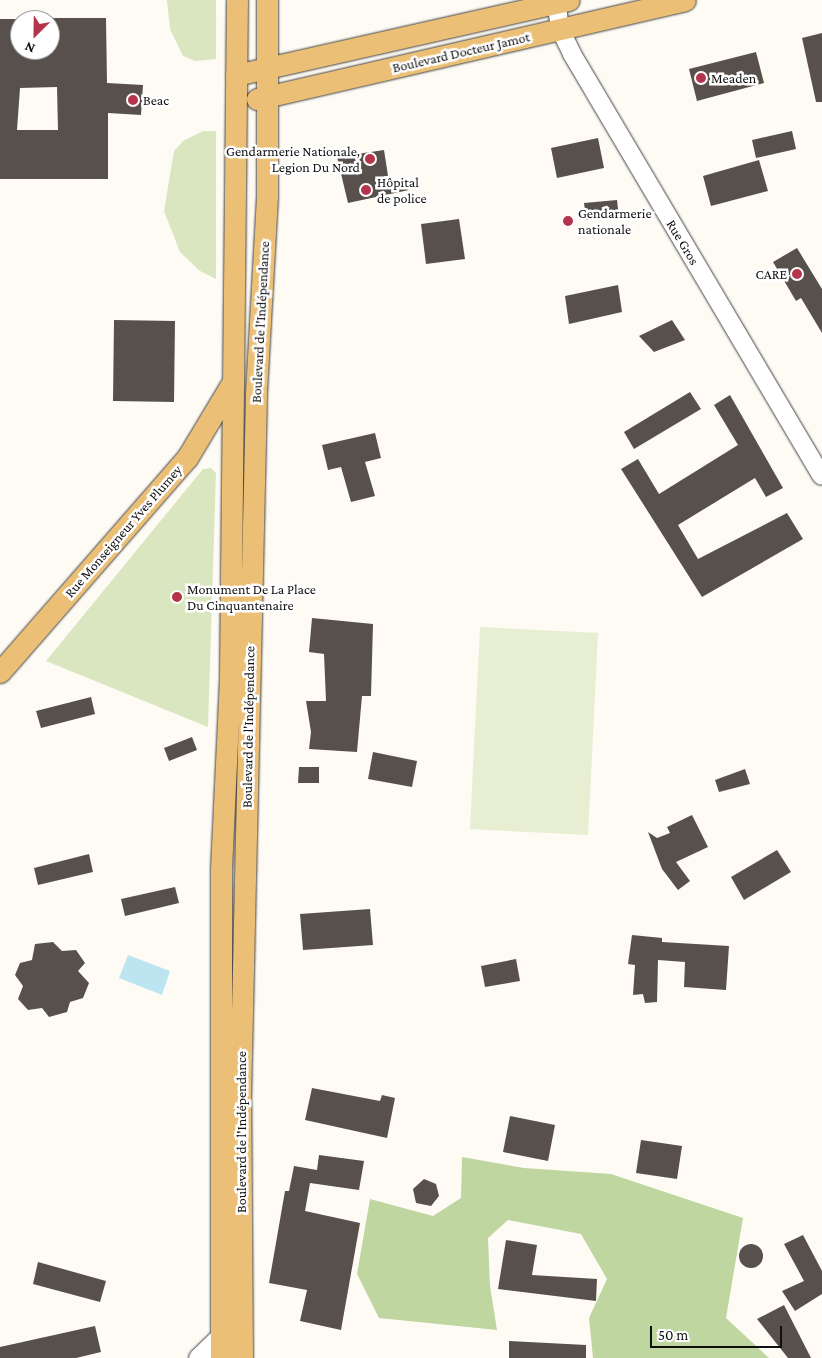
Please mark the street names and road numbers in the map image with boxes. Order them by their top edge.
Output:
street label: Boulevard Docteur Jamot [391,28,531,76]
street label: Rue Gros [663,216,703,268]
street label: Boulevard de l'Indépendance [247,241,273,403]
street label: Rue Monseigneur Yves Plumey [61,461,185,601]
street label: Boulevard de l'Indépendance [238,646,258,808]
street label: Boulevard de l'Indépendance [233,1051,249,1213]

